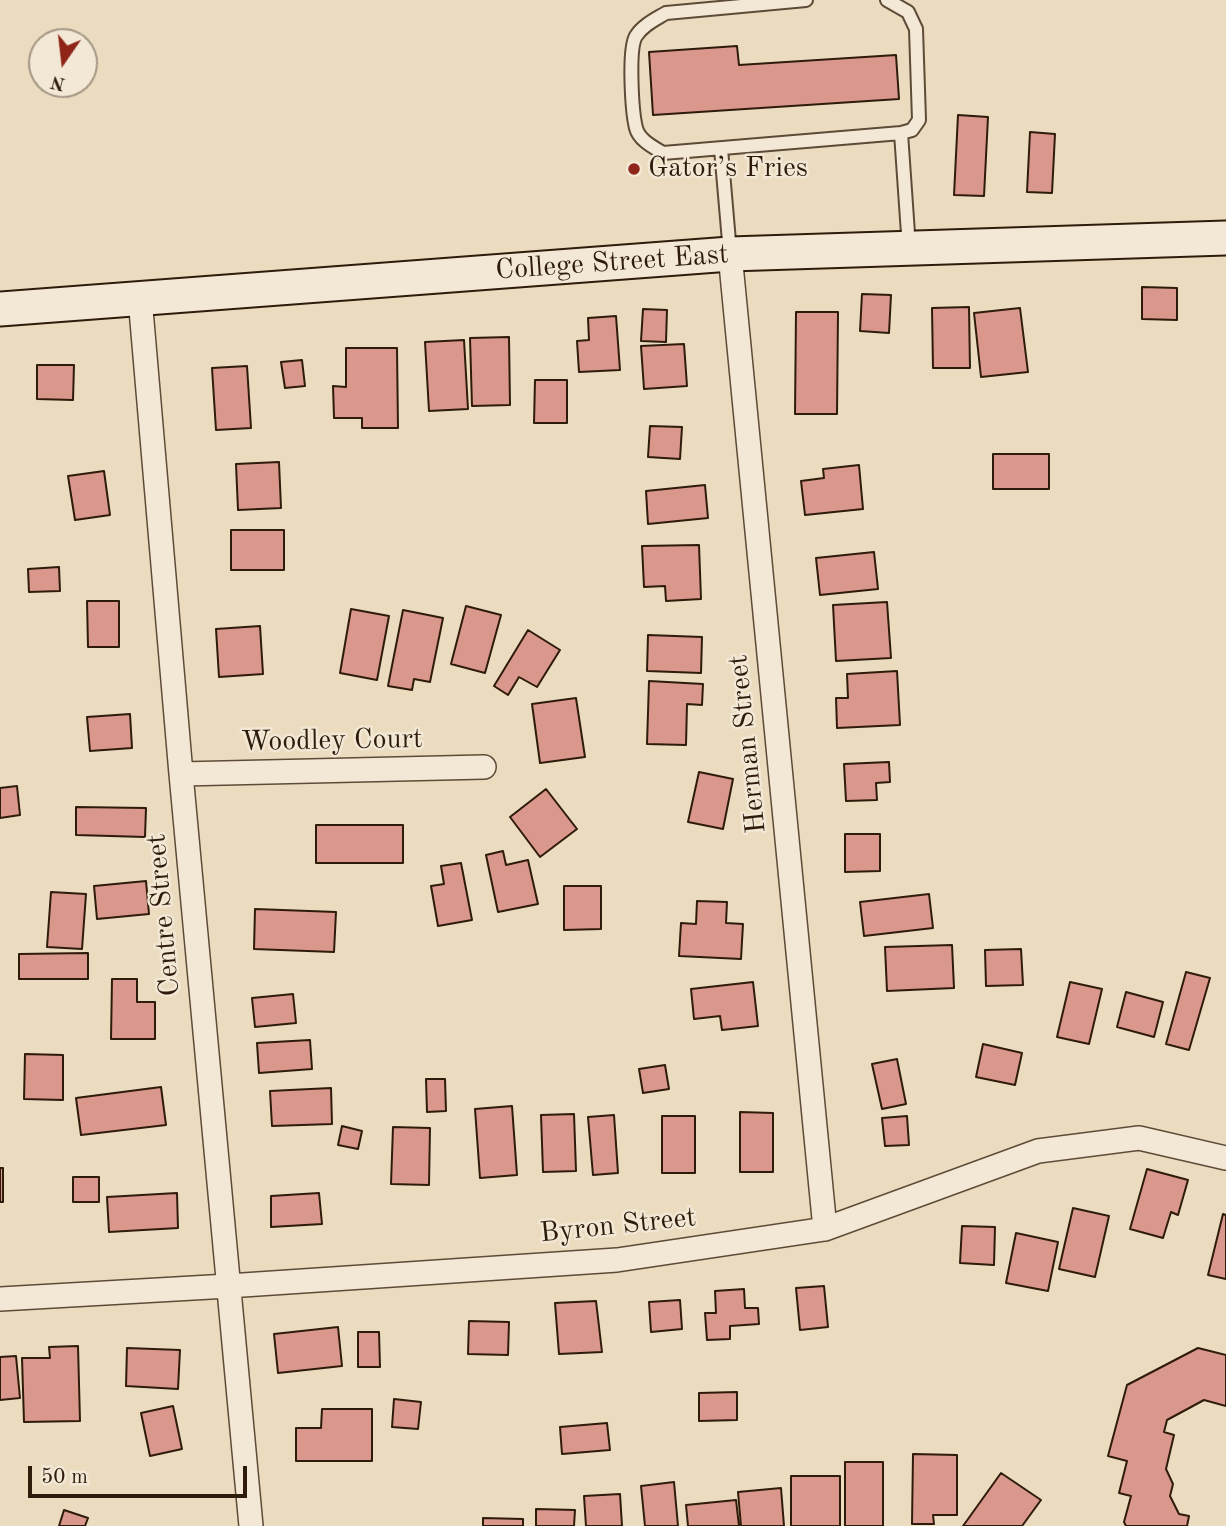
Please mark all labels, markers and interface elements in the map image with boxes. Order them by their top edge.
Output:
north arrow [28,28,98,98]
text: N [49,71,68,93]
place label: Gator’s Fries [648,152,808,186]
marker: Gator’s Fries [626,161,642,177]
street label: College Street East [494,238,730,288]
street label: Herman Street [722,653,774,835]
street label: Woodley Court [241,723,423,759]
street label: Centre Street [140,832,188,998]
street label: Byron Street [538,1201,698,1251]
scale bar [32,1452,250,1496]
text: 50 m [41,1467,88,1488]

